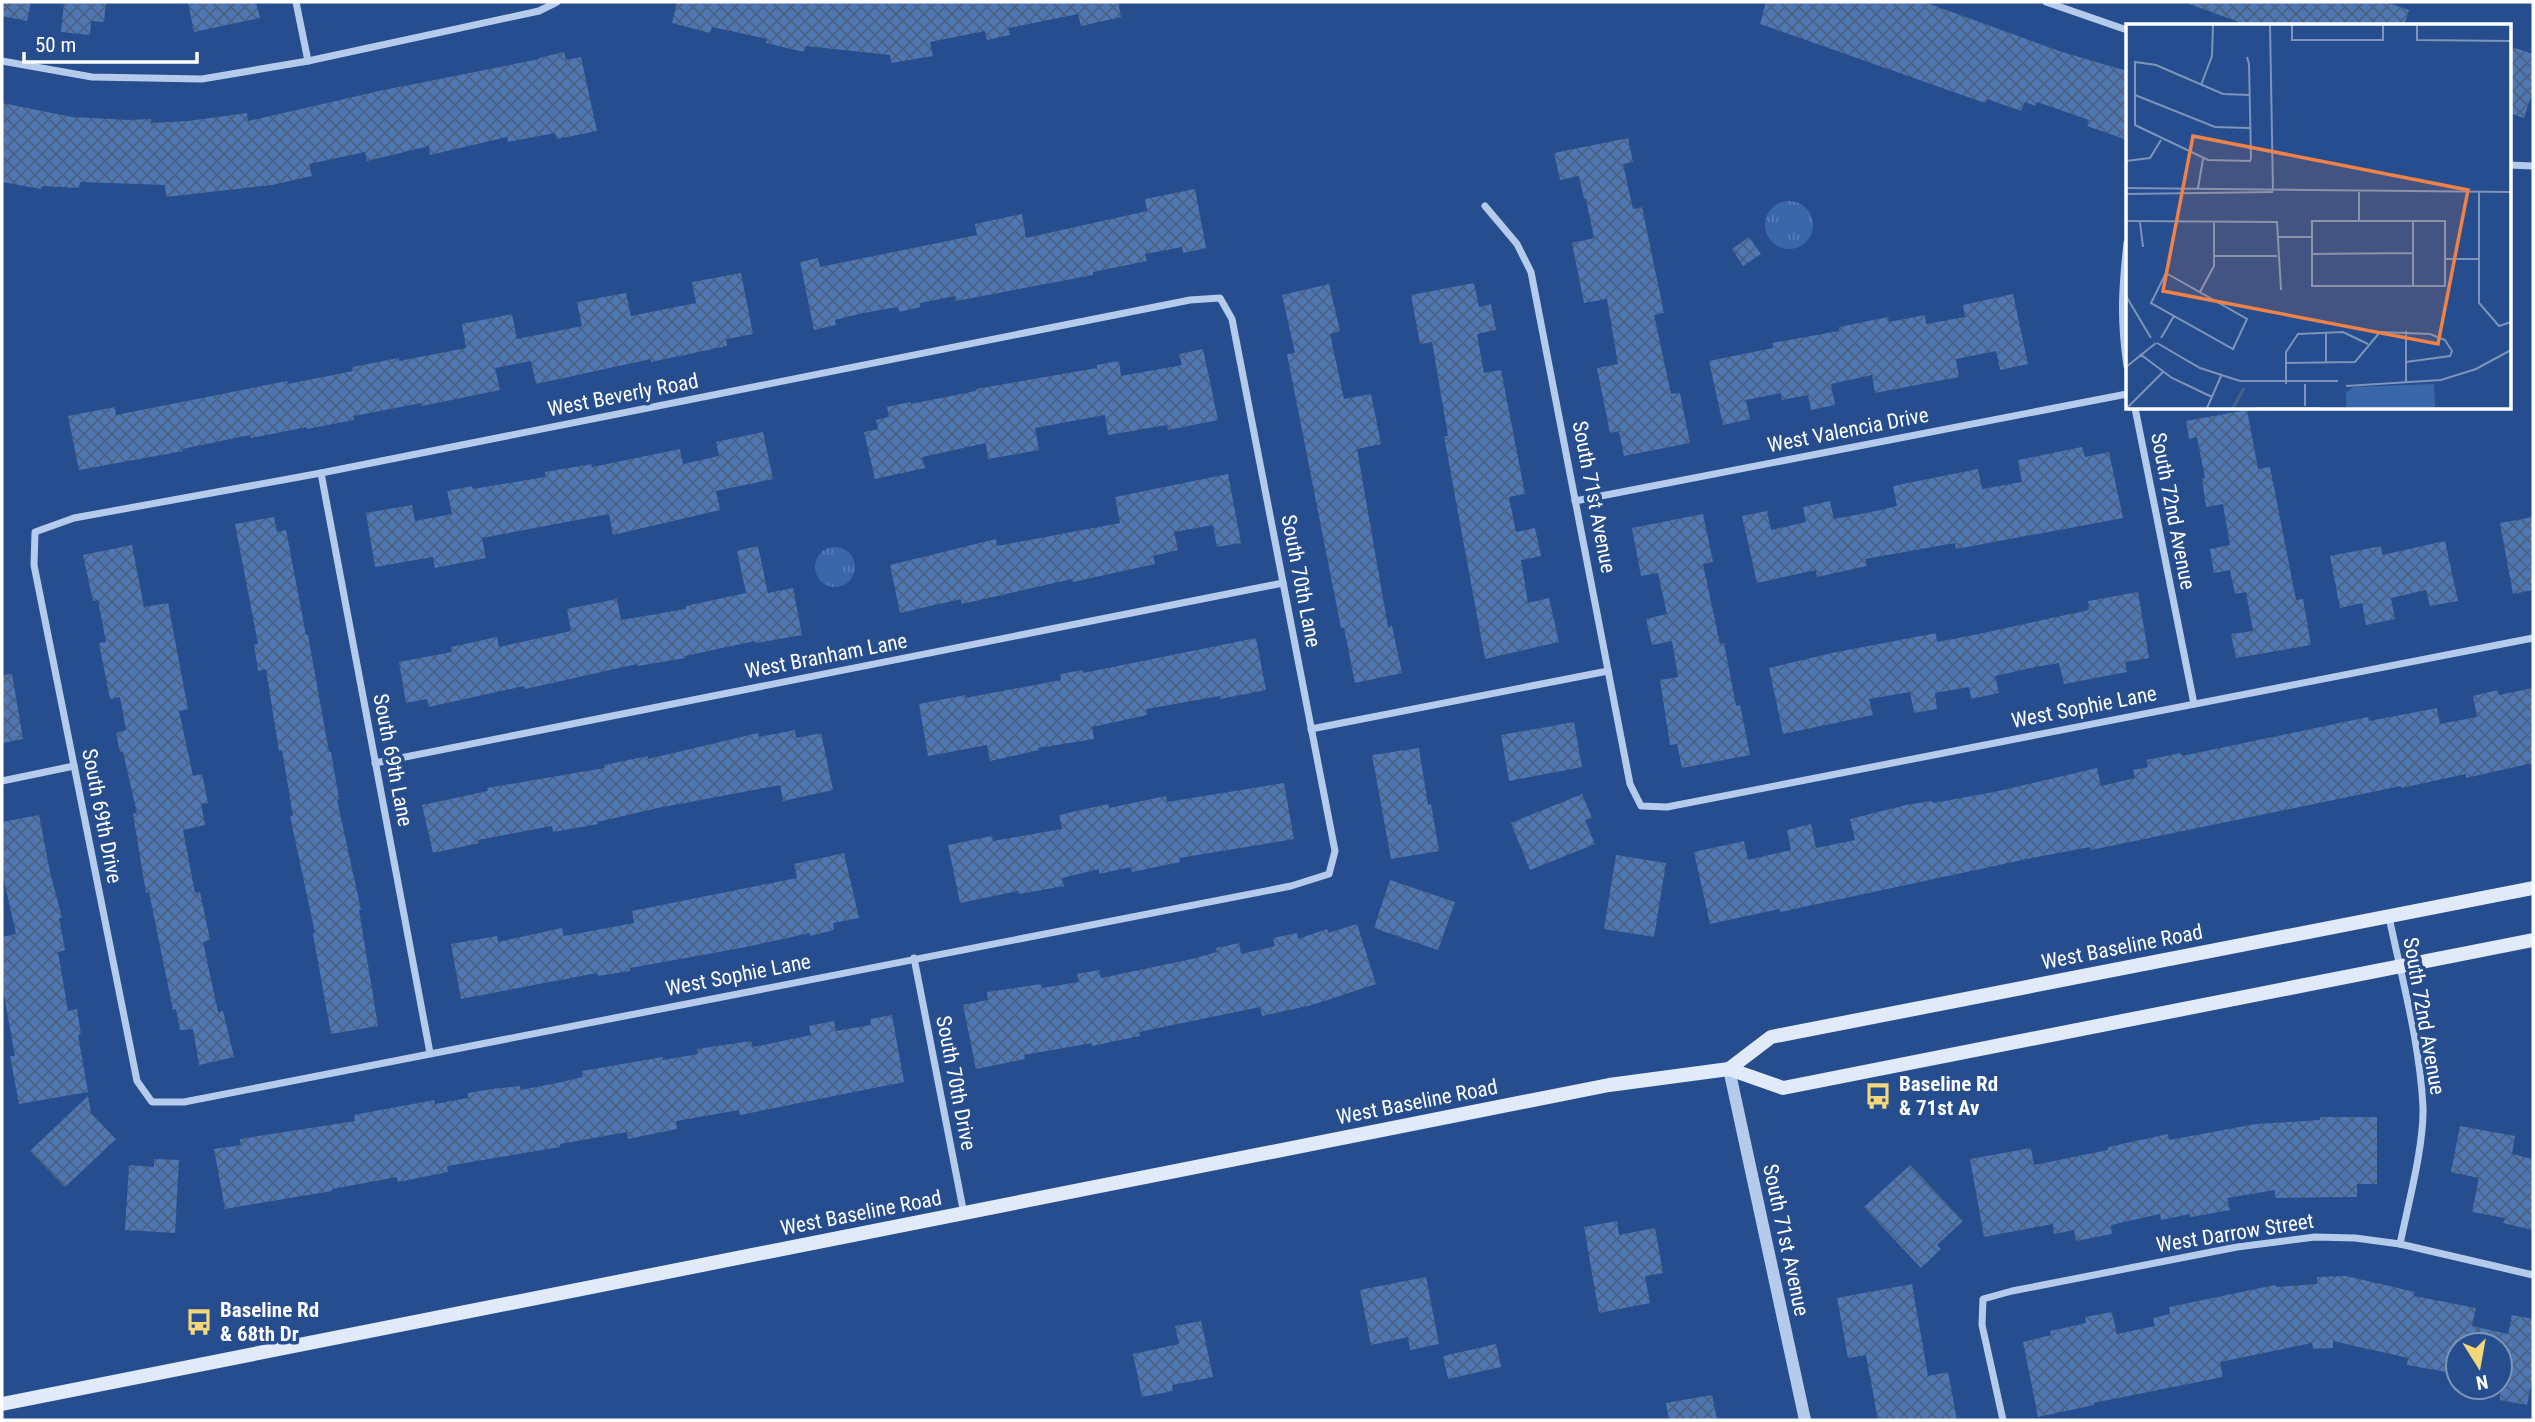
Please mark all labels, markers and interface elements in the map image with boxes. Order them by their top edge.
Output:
scale bar [24,21,198,65]
inset map [2126,24,2510,410]
text: 50 m [35,33,76,57]
street label: West Beverly Road [546,369,700,421]
street label: West Valencia Drive [1765,403,1931,457]
street label: South 71st Avenue [1567,419,1621,575]
street label: South 72nd Avenue [2146,430,2200,592]
street label: South 70th Lane [1276,513,1326,650]
street label: West Branham Lane [743,628,909,683]
street label: West Sophie Lane [2009,681,2159,733]
street label: South 69th Lane [368,692,418,829]
street label: South 69th Drive [77,747,127,885]
street label: West Baseline Road [2039,920,2205,974]
street label: South 72nd Avenue [2398,935,2450,1097]
street label: West Sophie Lane [663,949,813,1001]
street label: South 70th Drive [931,1014,981,1152]
place label: Baseline Rd & 71st Av [1899,1072,1998,1120]
street label: West Baseline Road [1334,1075,1500,1129]
bus stop icon: Baseline Rd & 71st Av [1863,1081,1893,1111]
street label: South 71st Avenue [1758,1162,1814,1318]
street label: West Baseline Road [778,1186,944,1240]
street label: West Darrow Street [2155,1209,2315,1257]
place label: Baseline Rd & 68th Dr [220,1298,319,1346]
bus stop icon: Baseline Rd & 68th Dr [184,1307,214,1337]
north arrow [2444,1331,2514,1401]
text: N [2474,1370,2490,1395]

